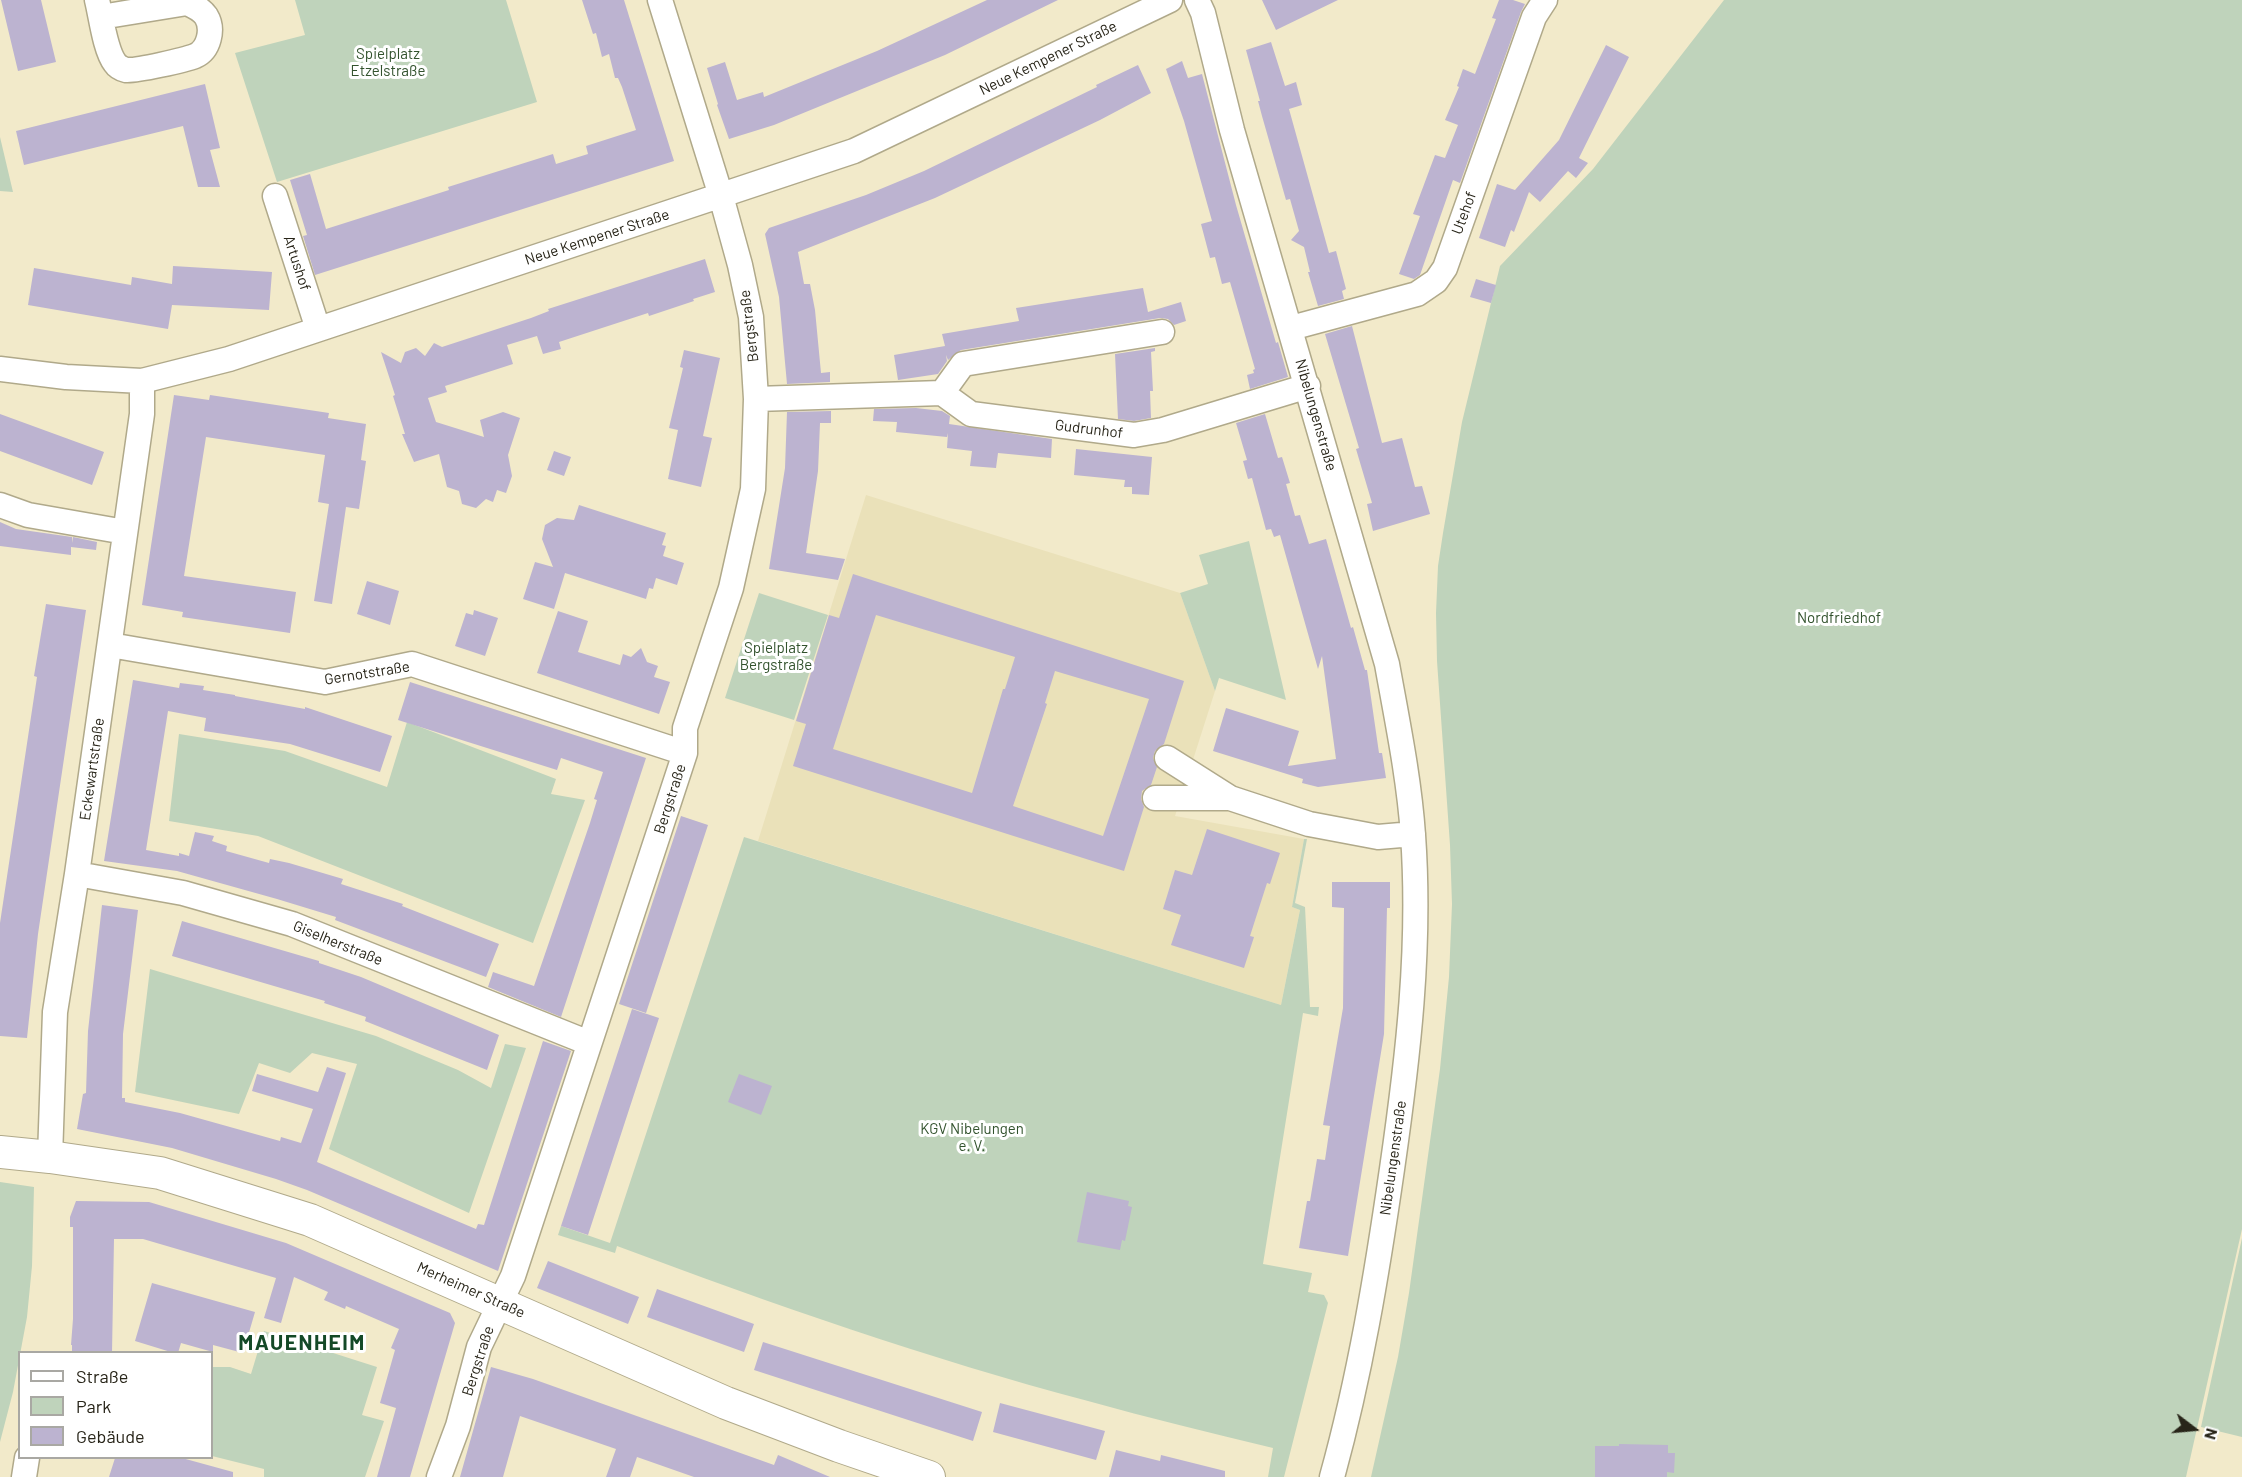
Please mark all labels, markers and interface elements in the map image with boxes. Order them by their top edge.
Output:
street label: Neue Kempener Straße [976,17,1120,99]
park label: Spielplatz Etzelstraße [351,45,425,80]
street label: Utehof [1448,189,1480,237]
street label: Neue Kempener Straße [523,205,671,269]
street label: Artushof [280,233,314,293]
street label: Bergstraße [736,289,762,363]
street label: Nibelungenstraße [1291,357,1341,473]
street label: Gudrunhof [1054,416,1124,442]
park label: Nordfriedhof [1797,609,1881,627]
park label: Spielplatz Bergstraße [740,639,812,674]
street label: Gernotstraße [323,657,411,689]
street label: Eckewartstraße [76,717,108,821]
street label: Bergstraße [650,762,690,836]
street label: Giselherstraße [290,917,386,969]
street label: Nibelungenstraße [1376,1099,1410,1217]
park label: KGV Nibelungen e. V. [920,1120,1024,1155]
street label: Merheimer Straße [414,1258,528,1322]
street label: Bergstraße [458,1324,498,1398]
district label: MAUENHEIM [238,1330,366,1356]
legend [18,1351,213,1459]
text: Straße [76,1365,128,1387]
text: Park [76,1395,111,1417]
north arrow [2164,1399,2224,1459]
text: Gebäude [76,1425,145,1447]
text: N [2201,1426,2222,1442]

